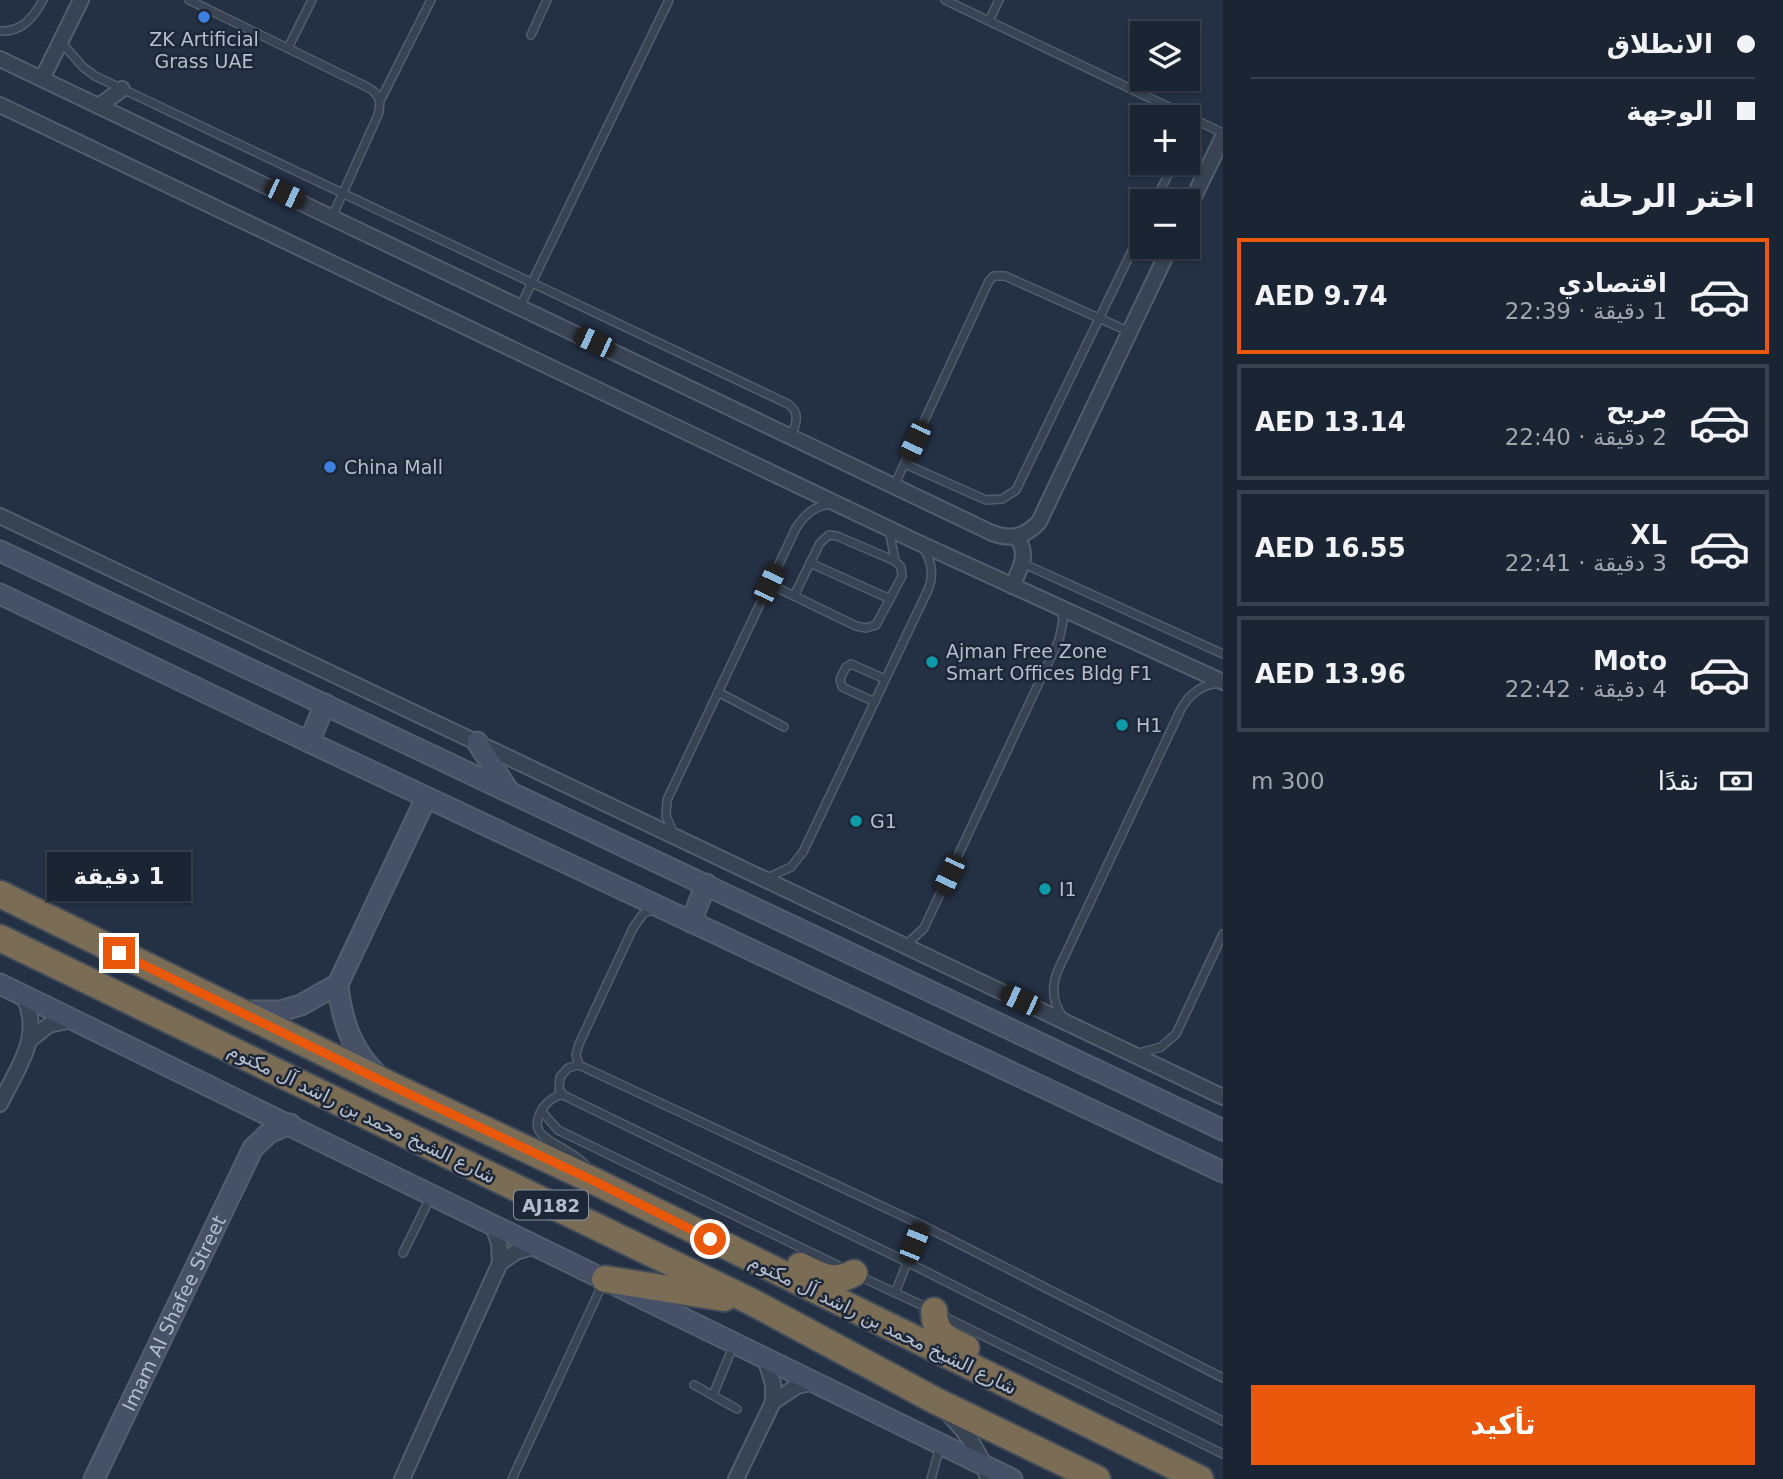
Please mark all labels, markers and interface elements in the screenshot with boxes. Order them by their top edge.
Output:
marker: ZK Artificial Grass UAE [196,9,212,25]
map controls [1130,21,1200,259]
button: layers [1130,21,1200,91]
place label: ZK Artificial Grass UAE [149,28,259,72]
text: الانطلاق [1607,29,1713,59]
text: الوجهة [1626,96,1713,126]
button: + [1130,105,1200,175]
car [262,176,309,212]
text: اختر الرحلة [1578,177,1755,215]
button: − [1130,189,1200,259]
icon: car [1688,265,1751,328]
text: اقتصادي [1558,268,1667,298]
text: AED 9.74 [1255,281,1388,311]
text: 1 دقيقة · 22:39 [1505,298,1667,324]
car [571,324,618,360]
icon: car [1688,391,1751,454]
text: مريح [1606,394,1667,424]
text: AED 13.14 [1255,407,1406,437]
car [897,418,934,464]
text: 2 دقيقة · 22:40 [1505,424,1667,450]
place label: China Mall [344,456,443,478]
marker: China Mall [322,459,338,475]
icon: car [1688,517,1751,580]
text: XL [1630,520,1667,550]
text: AED 16.55 [1255,533,1406,563]
text: 3 دقيقة · 22:41 [1505,550,1667,576]
car [751,561,788,607]
place label: Ajman Free Zone Smart Offices Bldg F1 [946,640,1152,684]
icon: car [1688,643,1751,706]
text: Moto [1593,646,1667,676]
marker: Ajman Free Zone Smart Offices Bldg F1 [924,654,940,670]
text: AED 13.96 [1255,659,1406,689]
text: 4 دقيقة · 22:42 [1505,676,1667,702]
place label: H1 [1136,714,1162,736]
marker: H1 [1114,717,1130,733]
icon: cash [1717,762,1755,800]
text: نقدًا [1658,766,1699,796]
text: 300 m [1251,768,1325,794]
place label: G1 [870,810,897,832]
marker: G1 [848,813,864,829]
callout: 1 دقيقة [47,852,191,900]
car [931,852,968,898]
text: 1 دقيقة [74,863,164,889]
place label: I1 [1059,878,1077,900]
marker: I1 [1037,881,1053,897]
route end [103,937,135,969]
car [997,982,1044,1018]
street label: شارع الشيخ محمد بن راشد آل مكتوم [224,1038,500,1188]
road number: AJ182 [514,1190,588,1220]
street label: Imam Al Shafee Street [117,1212,230,1415]
car [897,1220,932,1266]
route start [694,1223,726,1255]
street label: شارع الشيخ محمد بن راشد آل مكتوم [745,1249,1021,1399]
button: تأكيد [1251,1385,1755,1465]

